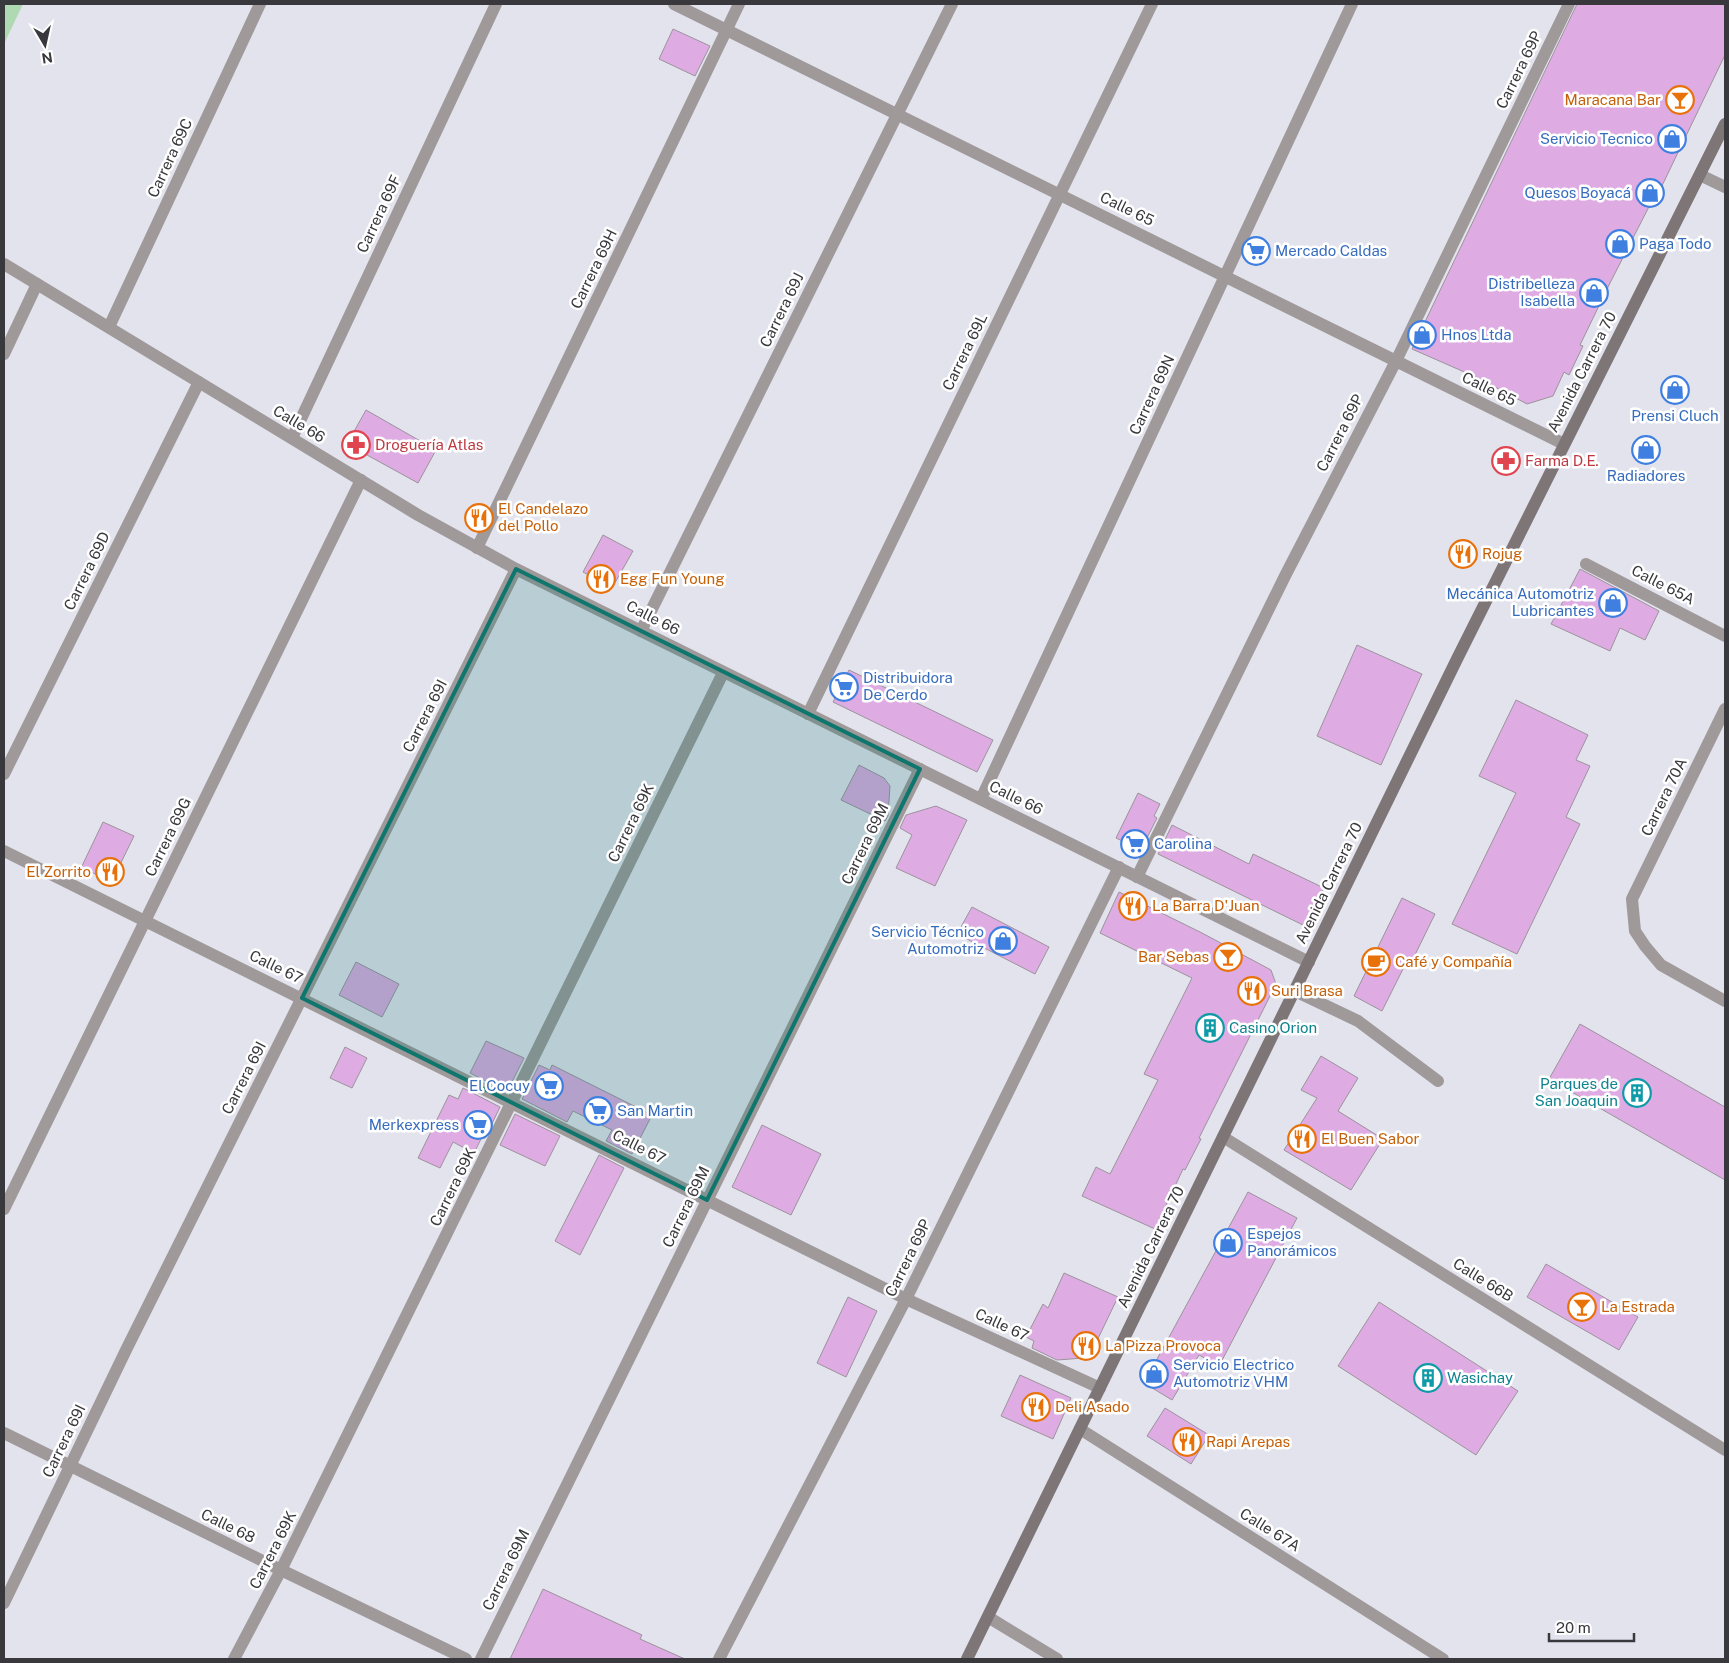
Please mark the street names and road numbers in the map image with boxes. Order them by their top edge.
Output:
street label: Carrera 69P [1492,28,1545,111]
street label: Carrera 69C [144,116,195,200]
street label: Carrera 69F [353,172,404,255]
street label: Calle 65 [1097,188,1157,229]
street label: Carrera 69H [567,226,620,311]
street label: Carrera 69J [756,270,807,350]
street label: Avenida Carrera 70 [1544,309,1619,435]
street label: Carrera 69L [939,311,990,393]
street label: Carrera 69N [1126,352,1177,437]
street label: Calle 65 [1459,368,1519,409]
street label: Carrera 69P [1313,391,1366,474]
street label: Calle 66 [270,401,328,446]
street label: Carrera 69D [60,529,113,613]
street label: Calle 65A [1629,561,1698,608]
street label: Calle 66 [624,597,683,638]
street label: Carrera 69I [399,677,450,755]
street label: Carrera 70A [1637,755,1690,839]
street label: Calle 66 [987,777,1046,818]
street label: Carrera 69K [604,781,657,865]
street label: Carrera 69G [141,795,194,879]
street label: Carrera 69M [838,800,891,887]
street label: Avenida Carrera 70 [1292,819,1365,946]
street label: Calle 67 [247,946,306,987]
street label: Carrera 69I [218,1039,269,1117]
street label: Calle 67 [610,1126,669,1167]
street label: Carrera 69K [426,1145,479,1229]
street label: Carrera 69M [659,1163,712,1250]
street label: Avenida Carrera 70 [1114,1183,1187,1310]
street label: Carrera 69P [881,1216,934,1299]
street label: Calle 66B [1450,1254,1516,1305]
street label: Calle 67 [973,1305,1032,1344]
street label: Carrera 69I [39,1402,89,1480]
street label: Calle 67A [1237,1504,1304,1555]
street label: Calle 68 [198,1505,258,1546]
street label: Carrera 69K [246,1508,299,1591]
street label: Carrera 69M [479,1526,532,1613]

